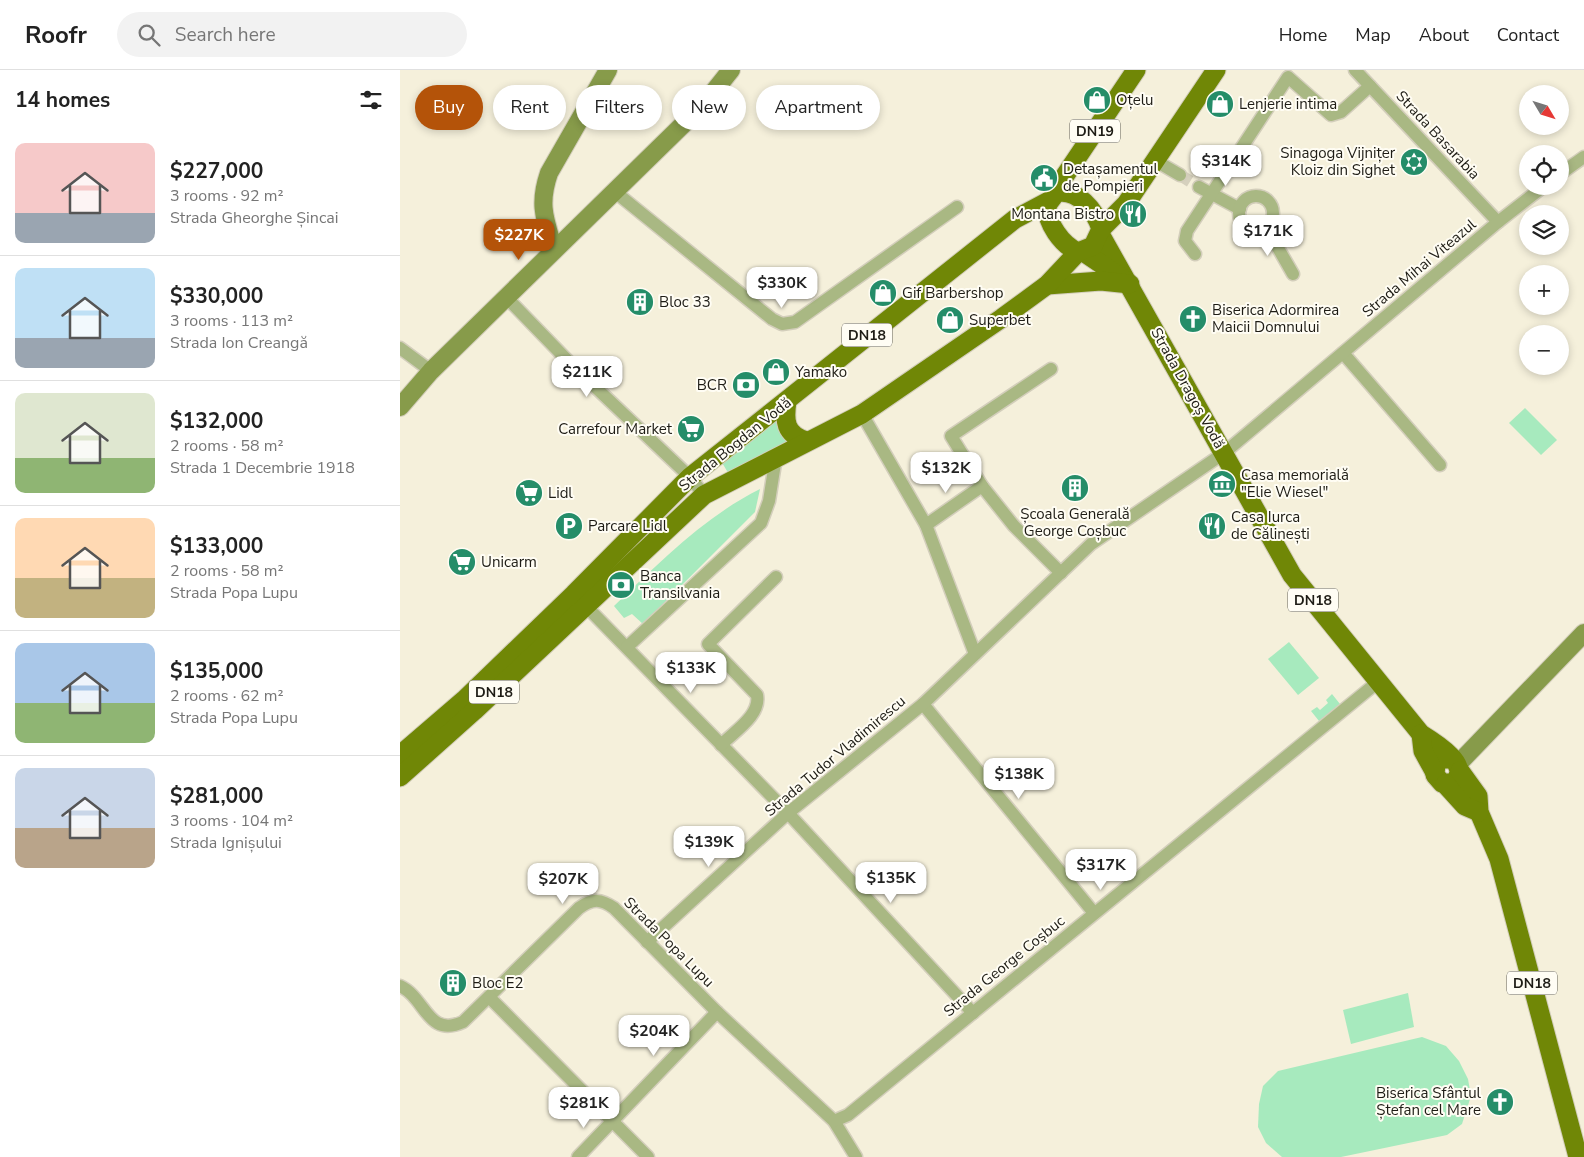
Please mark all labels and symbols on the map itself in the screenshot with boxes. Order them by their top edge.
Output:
shop icon: Oțelu [1082,85,1112,115]
north arrow [1519,85,1569,135]
street label: Strada Basarabia [1391,86,1485,184]
shop icon: Lenjerie intima [1205,89,1235,119]
place label: Oțelu [1116,90,1154,110]
place label: Lenjerie intima [1239,94,1337,114]
road number: DN19 [1070,119,1120,142]
place label: Sinagoga Vijnițer Kloiz din Sighet [1280,143,1396,180]
pin: $314K [1191,144,1261,187]
synagogue icon: Sinagoga Vijnițer Kloiz din Sighet [1399,147,1429,177]
place label: Detașamentul de Pompieri [1063,159,1158,196]
public building icon: Detașamentul de Pompieri [1029,163,1059,193]
restaurant icon: Montana Bistro [1118,199,1148,229]
place label: Montana Bistro [1011,204,1114,224]
pin: $171K [1233,214,1303,257]
street label: Strada Mihai Viteazul [1358,214,1481,322]
pin: $227K [484,218,554,261]
pin: $330K [747,266,817,309]
shop icon: Gif Barbershop [868,278,898,308]
place label: Gif Barbershop [902,283,1004,303]
building icon: Bloc 33 [625,287,655,317]
place label: Bloc 33 [659,292,711,312]
place label: Biserica Adormirea Maicii Domnului [1212,300,1339,337]
church icon: Biserica Adormirea Maicii Domnului [1178,304,1208,334]
shop icon: Superbet [935,305,965,335]
place label: Superbet [969,310,1031,330]
road number: DN18 [842,324,892,346]
street label: Strada Dragoș Vodă [1146,324,1230,452]
pin: $211K [552,356,622,398]
shop icon: Yamako [761,357,791,387]
place label: Yamako [794,362,847,382]
bank icon: BCR [731,370,761,400]
place label: BCR [697,375,727,395]
street label: Strada Bogdan Vodă [675,392,795,496]
supermarket icon: Carrefour Market [676,414,706,444]
place label: Carrefour Market [558,419,673,439]
pin: $132K [911,452,981,494]
place label: Casa memorială "Elie Wiesel" [1241,465,1349,502]
museum icon: Casa memorială "Elie Wiesel" [1207,469,1237,499]
building icon: Școala Generală George Coșbuc [1060,473,1090,503]
supermarket icon: Lidl [514,478,544,508]
place label: Lidl [548,483,573,503]
place label: Școala Generală George Coșbuc [1020,504,1130,541]
place label: Casa Iurca de Călinești [1231,507,1310,544]
parking icon: Parcare Lidl [554,511,584,541]
restaurant icon: Casa Iurca de Călinești [1197,511,1227,541]
place label: Parcare Lidl [588,516,668,536]
supermarket icon: Unicarm [447,547,477,577]
place label: Unicarm [481,552,537,572]
place label: Banca Transilvania [640,566,720,603]
bank icon: Banca Transilvania [606,570,636,600]
road number: DN18 [1288,588,1338,612]
pin: $133K [656,652,726,694]
road number: DN18 [469,680,519,704]
street label: Strada Tudor Vladimirescu [760,691,910,821]
pin: $138K [984,758,1054,800]
pin: $139K [674,826,744,868]
pin: $317K [1066,848,1136,891]
pin: $207K [528,862,598,905]
pin: $135K [856,862,926,904]
street label: Strada Popa Lupu [620,893,718,991]
street label: Strada George Coșbuc [939,911,1069,1021]
building icon: Bloc E2 [438,968,468,998]
road number: DN18 [1507,971,1557,994]
place label: Bloc E2 [472,973,523,993]
pin: $204K [619,1014,689,1057]
place label: Biserica Sfântul Ștefan cel Mare [1376,1083,1482,1120]
pin: $281K [549,1086,619,1129]
church icon: Biserica Sfântul Ștefan cel Mare [1485,1087,1515,1117]

